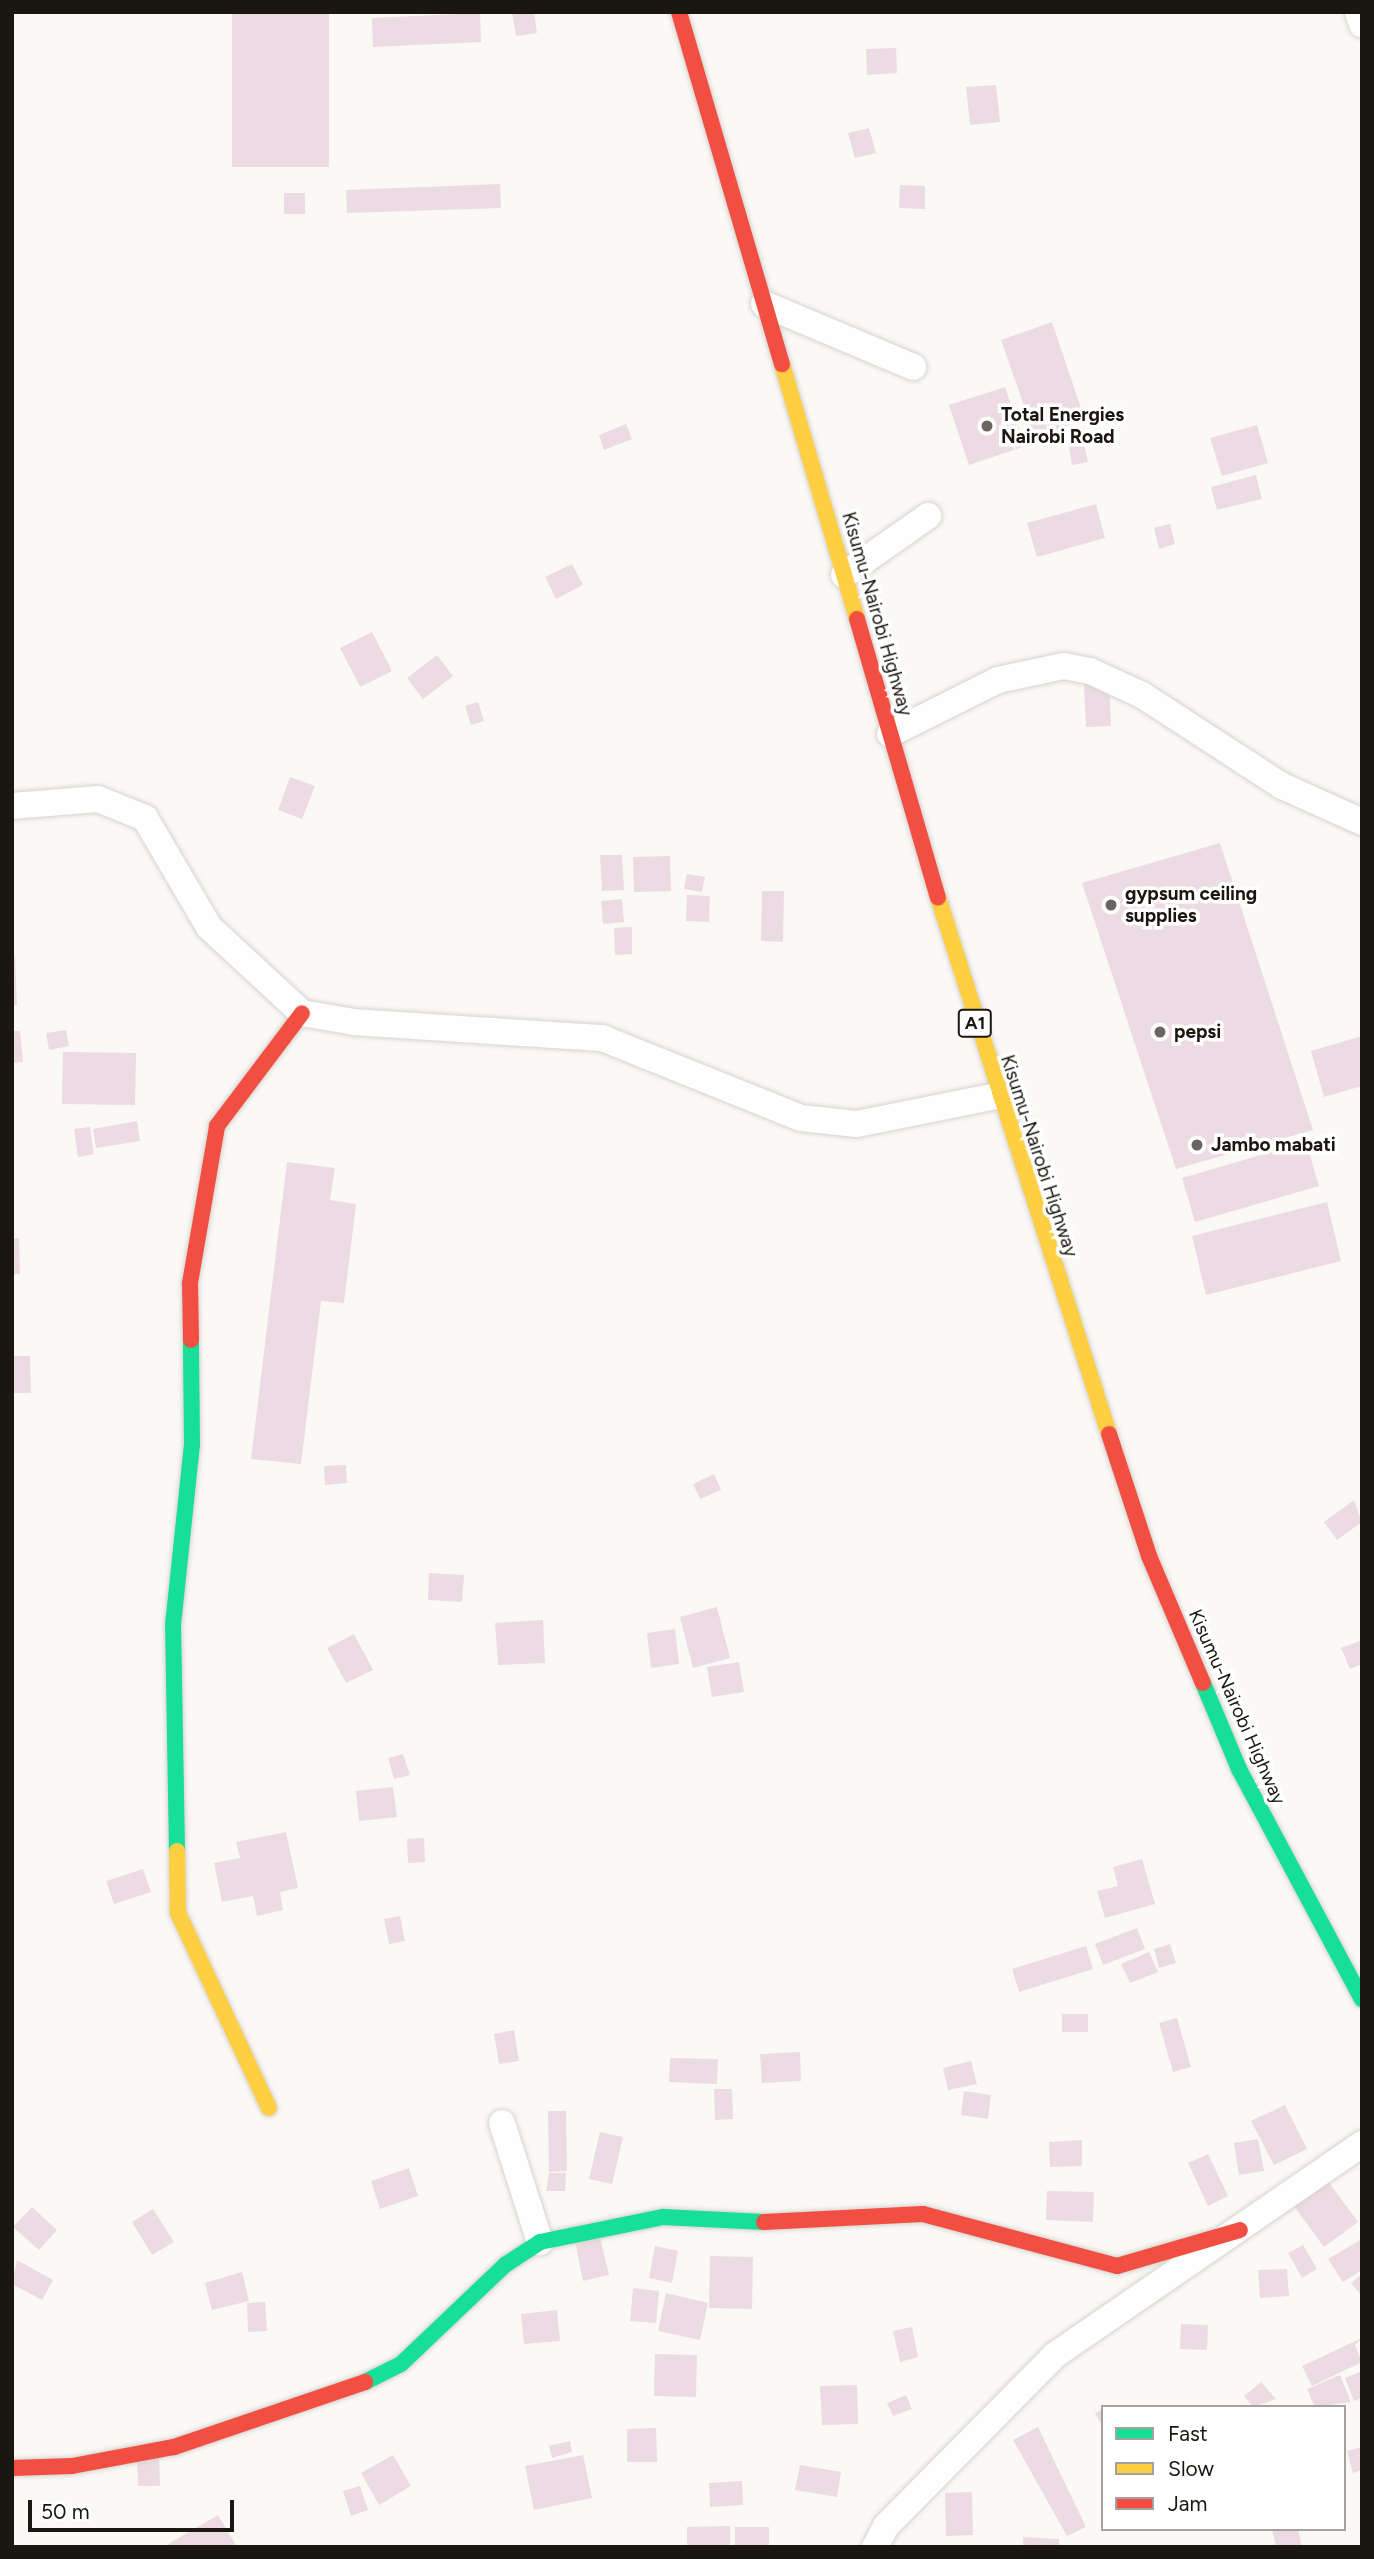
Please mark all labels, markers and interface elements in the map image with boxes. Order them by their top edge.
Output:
place label: Total Energies Nairobi Road [1001,404,1124,448]
marker: Total Energies Nairobi Road [979,418,995,434]
street label: Kisumu-Nairobi Highway [837,509,917,719]
place label: gypsum ceiling supplies [1125,883,1257,927]
marker: gypsum ceiling supplies [1103,897,1119,913]
road number: A1 [958,1008,992,1038]
place label: pepsi [1174,1021,1221,1043]
marker: pepsi [1152,1024,1168,1040]
street label: Kisumu-Nairobi Highway [996,1052,1082,1260]
place label: Jambo mabati [1211,1134,1336,1156]
marker: Jambo mabati [1189,1137,1205,1153]
street label: Kisumu-Nairobi Highway [1184,1606,1290,1808]
legend [1101,2405,1346,2531]
text: Fast [1168,2421,1208,2446]
text: Slow [1168,2456,1214,2481]
scale bar [32,2486,238,2530]
text: Jam [1168,2491,1207,2516]
text: 50 m [41,2499,90,2524]

